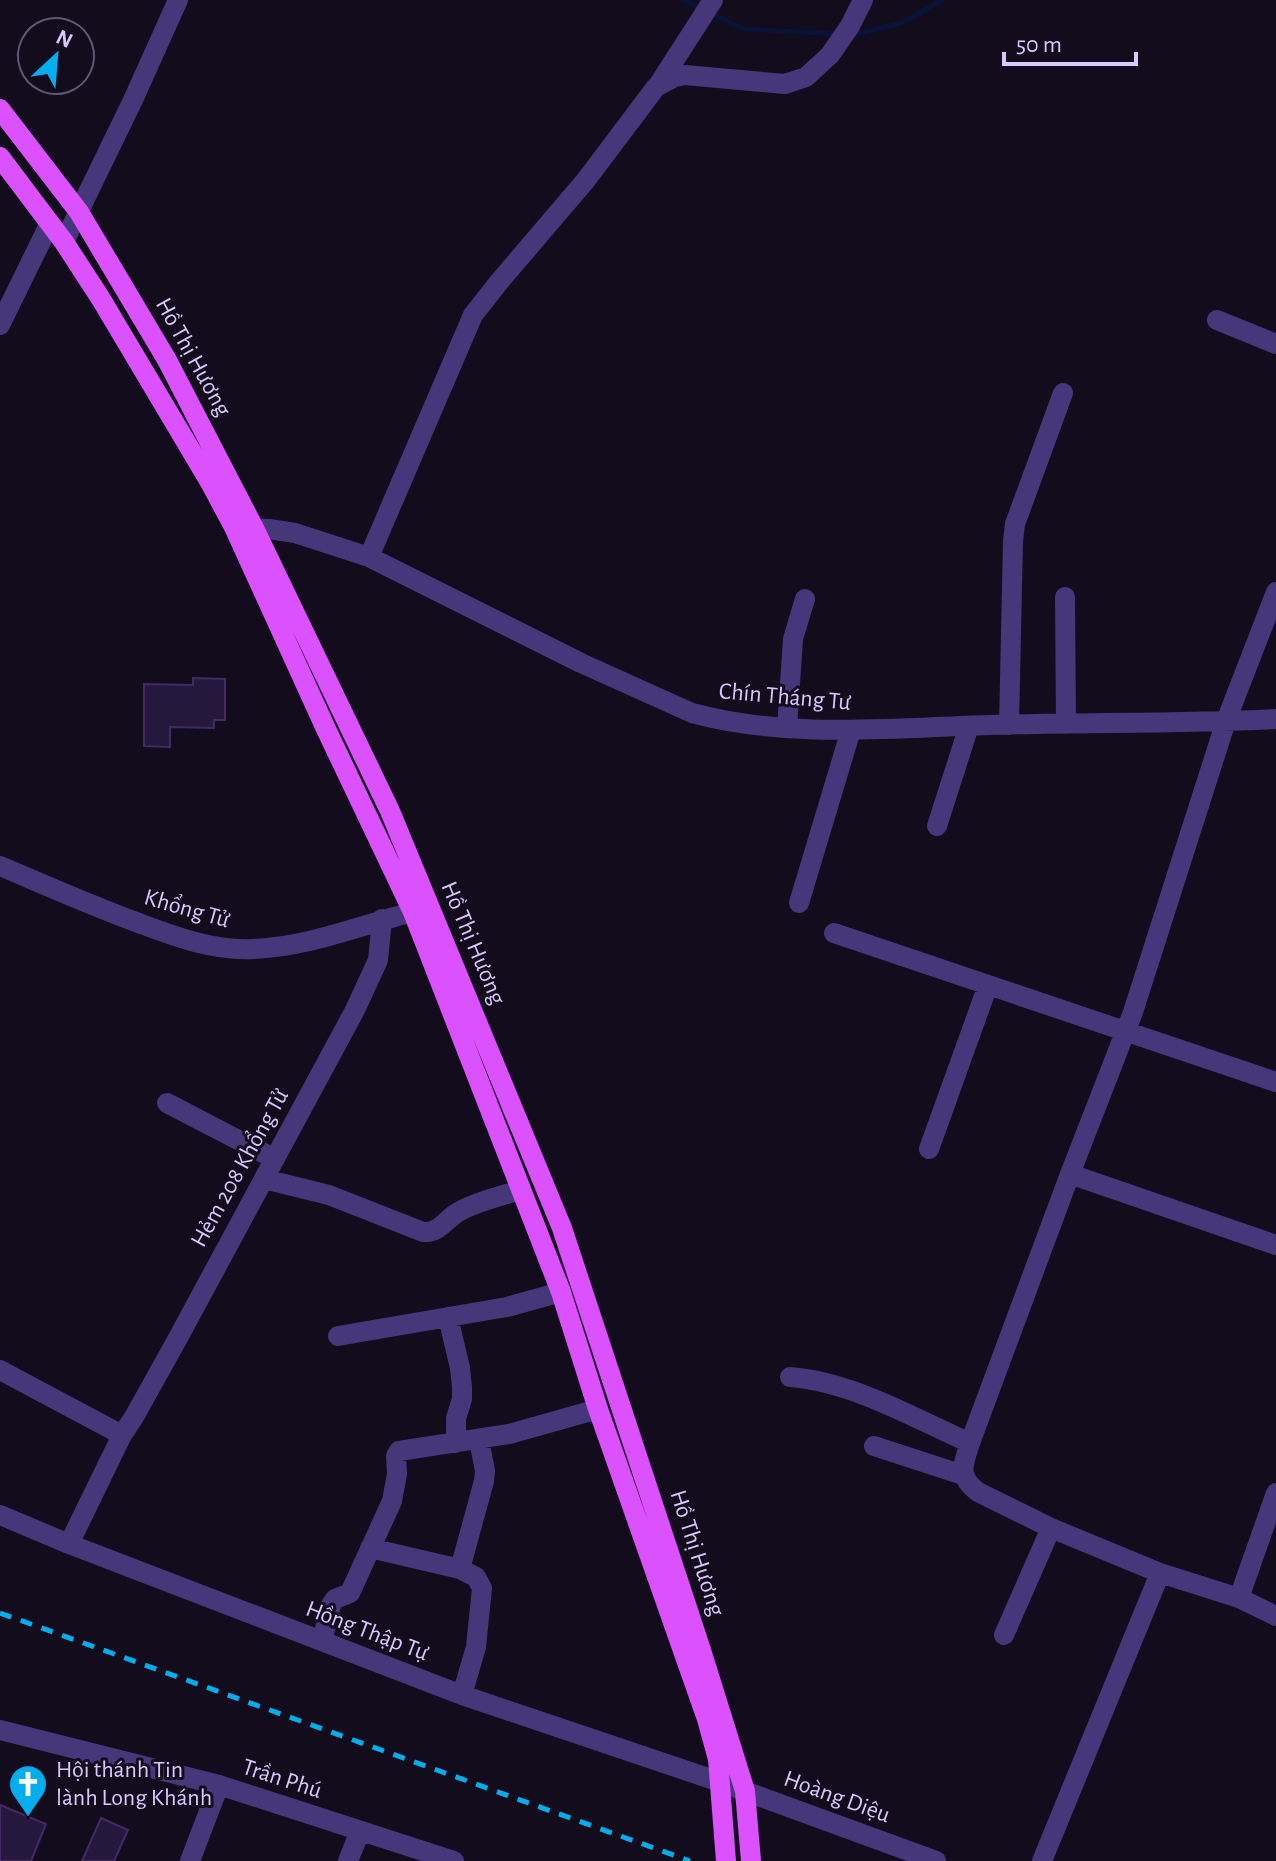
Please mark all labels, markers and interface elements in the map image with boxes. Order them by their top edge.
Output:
north arrow [16,16,96,96]
scale bar [1004,16,1136,66]
text: N [53,26,76,52]
text: 50 m [1016,33,1062,57]
street label: Hồ Thị Hương [151,294,235,420]
street label: Chín Tháng Tư [718,679,852,715]
street label: Hồ Thị Hương [436,878,510,1008]
street label: Khổng Tử [141,884,233,933]
street label: Hẻm 208 Khổng Tử [186,1084,293,1251]
street label: Hồ Thị Hương [665,1487,729,1619]
street label: Hồng Thập Tự [302,1597,432,1666]
street label: Trần Phú [239,1755,325,1803]
place label: Hội thánh Tin lành Long Khánh [56,1758,212,1810]
church icon: Hội thánh Tin lành Long Khánh [7,1763,49,1818]
street label: Hoàng Diệu [781,1767,893,1827]

